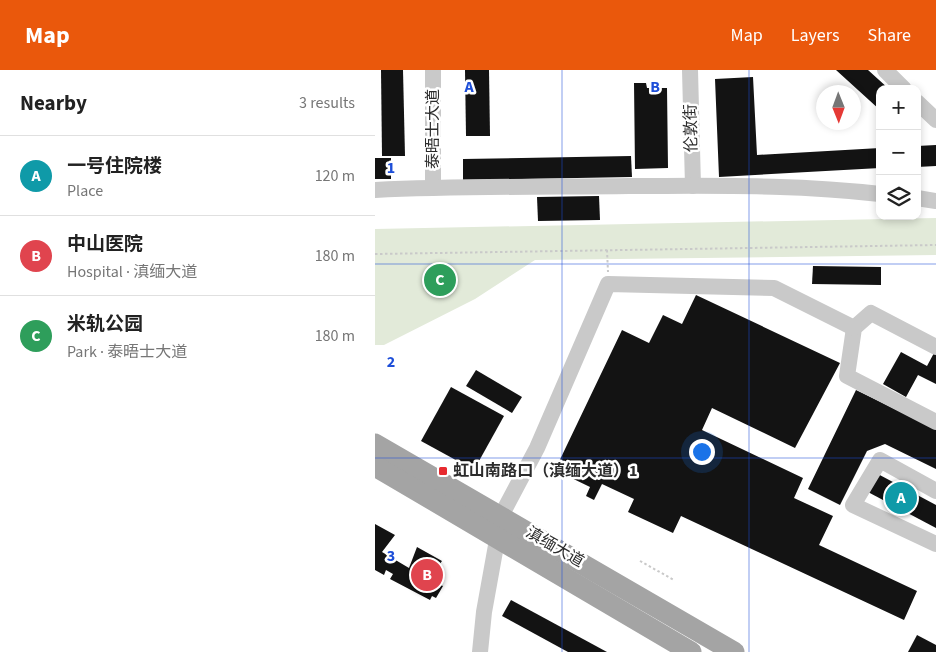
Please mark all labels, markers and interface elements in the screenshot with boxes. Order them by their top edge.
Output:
text: Map [25,18,70,53]
text: Map [731,23,763,48]
text: Layers [791,23,840,48]
text: Share [868,23,911,48]
text: A [463,76,474,98]
text: B [650,76,660,98]
north arrow [816,85,861,130]
map controls [876,85,921,220]
button: + [876,85,921,130]
text: Nearby [20,88,87,118]
street label: 泰晤士大道 [422,89,444,169]
text: 3 results [299,92,355,114]
street label: 伦敦街 [680,104,702,152]
button: − [876,130,921,175]
text: 一号住院楼 [67,153,162,180]
text: 1 [387,157,395,179]
text: A [31,165,41,187]
text: 120 m [315,165,355,187]
button: layers [876,175,921,220]
text: Place [67,180,103,202]
text: 中山医院 [67,231,143,258]
text: B [31,245,41,267]
text: 180 m [315,245,355,267]
text: Hospital · 滇缅大道 [67,261,197,283]
pin: C [424,261,456,299]
text: 米轨公园 [67,311,143,338]
text: C [31,325,41,347]
text: 180 m [315,325,355,347]
text: Park · 泰晤士大道 [67,341,187,363]
text: 2 [387,351,395,373]
your location [689,439,715,465]
place label: 虹山南路口（滇缅大道）1 [453,460,637,482]
marker: 虹山南路口（滇缅大道）1 [437,465,449,477]
pin: A [885,479,917,517]
street label: 滇缅大道 [522,521,588,573]
text: 3 [387,545,395,567]
pin: B [411,556,443,594]

